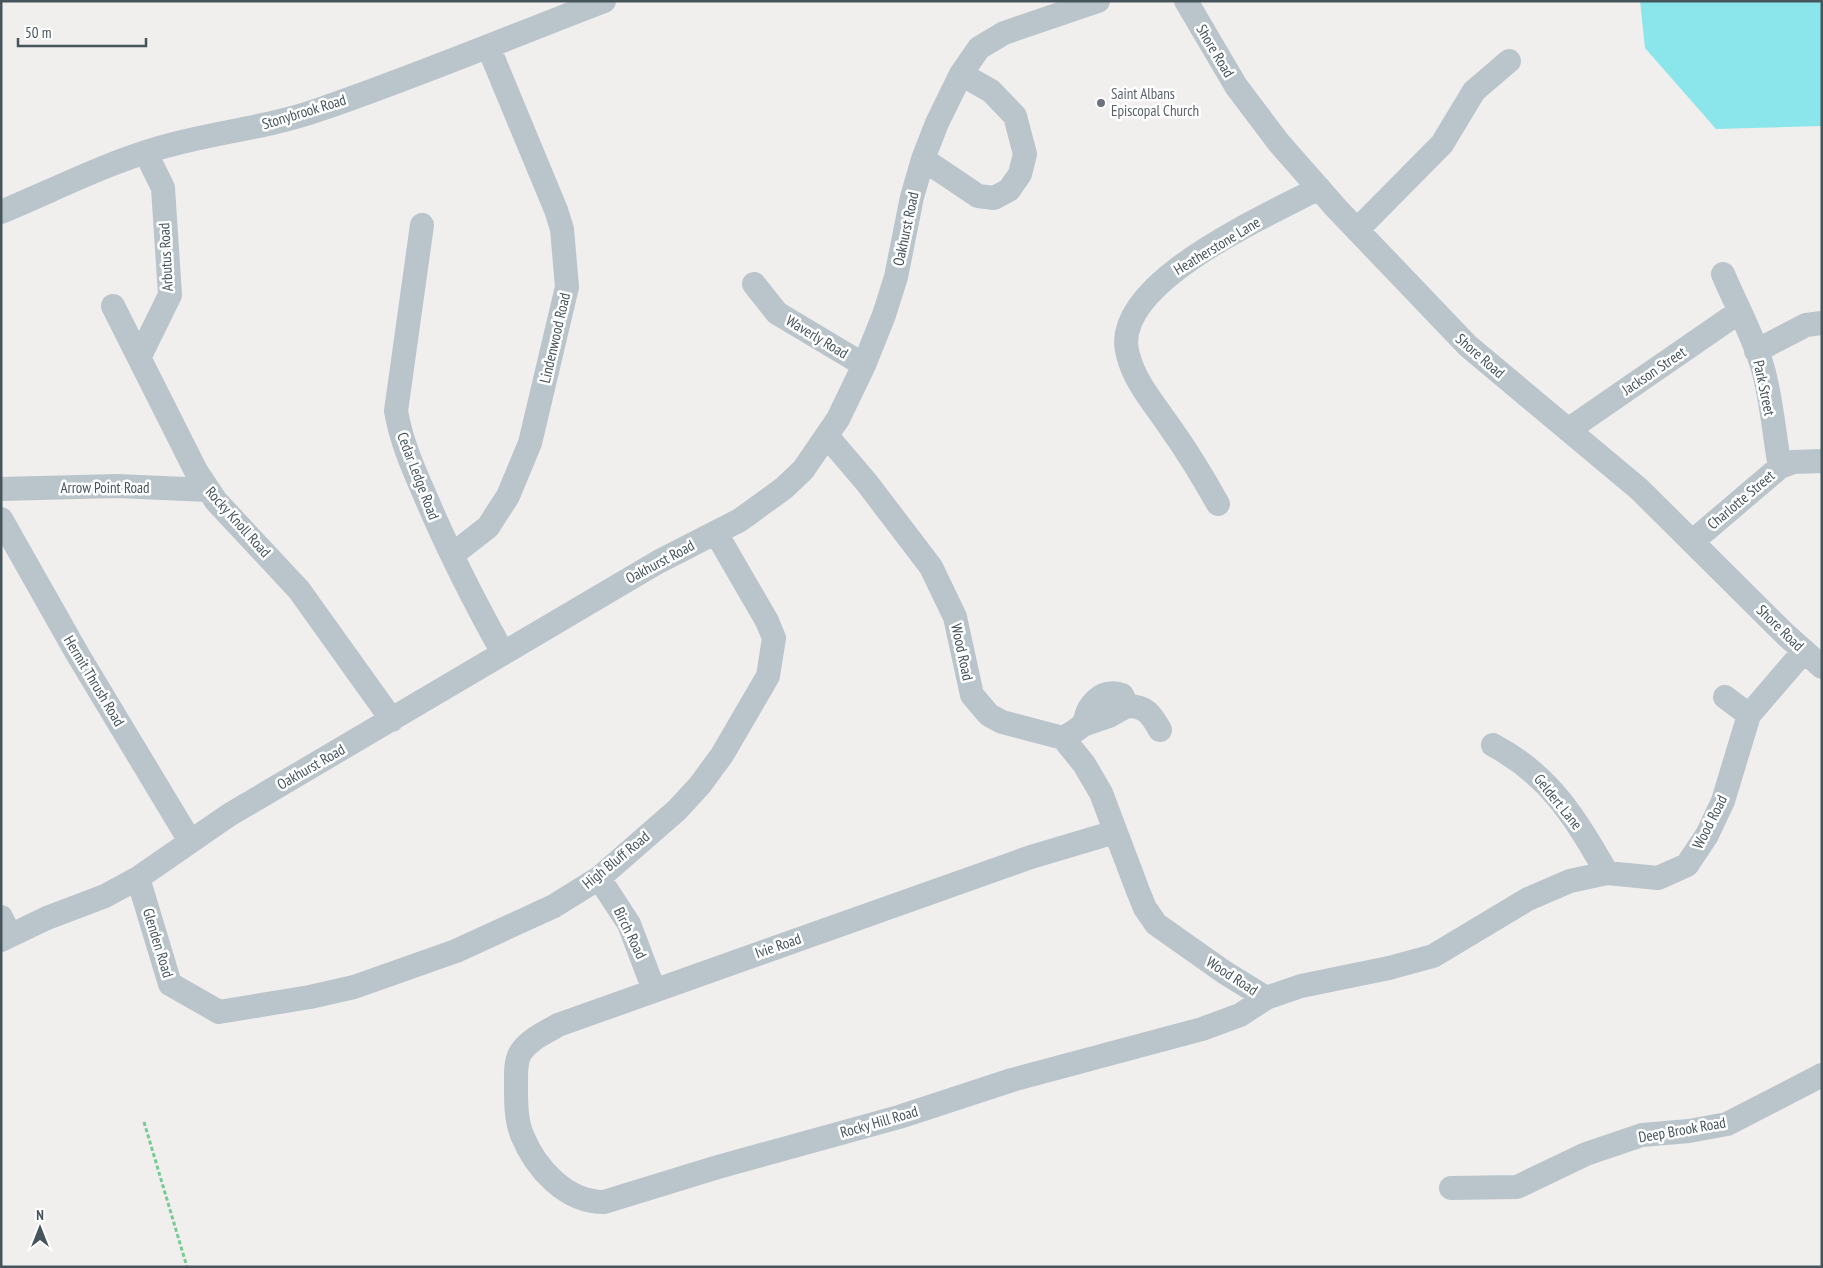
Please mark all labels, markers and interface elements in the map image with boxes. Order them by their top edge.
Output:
scale bar [18,15,145,47]
street label: Shore Road [1192,21,1239,81]
text: 50 m [25,23,51,42]
place label: Saint Albans Episcopal Church [1111,84,1199,120]
street label: Stonybrook Road [259,90,348,133]
marker: Saint Albans Episcopal Church [1095,97,1107,109]
street label: Oakhurst Road [888,190,923,268]
street label: Heatherstone Lane [1170,212,1263,279]
street label: Arbutus Road [154,222,177,292]
street label: Lindenwood Road [535,291,574,385]
street label: Waverly Road [783,311,852,363]
street label: Shore Road [1452,329,1509,382]
street label: Jackson Street [1617,342,1689,399]
street label: Park Street [1749,358,1780,417]
street label: Cedar Ledge Road [393,429,444,522]
street label: Charlotte Street [1703,466,1778,533]
street label: Arrow Point Road [61,478,149,497]
street label: Rocky Knoll Road [202,482,275,561]
street label: Oakhurst Road [622,536,697,588]
street label: Shore Road [1753,600,1808,655]
street label: Wood Road [947,622,978,682]
street label: Hermit Thrush Road [60,632,129,730]
street label: Oakhurst Road [273,740,348,794]
street label: Geldert Lane [1530,770,1587,833]
street label: Wood Road [1688,792,1731,852]
street label: High Bluff Road [578,827,653,893]
street label: Birch Road [610,904,651,962]
street label: Glenden Road [139,906,178,980]
street label: Ivie Road [752,929,803,962]
street label: Wood Road [1203,952,1262,999]
street label: Rocky Hill Road [838,1101,920,1142]
street label: Deep Brook Road [1637,1112,1727,1147]
north arrow [15,1203,65,1253]
text: N [36,1206,44,1224]

